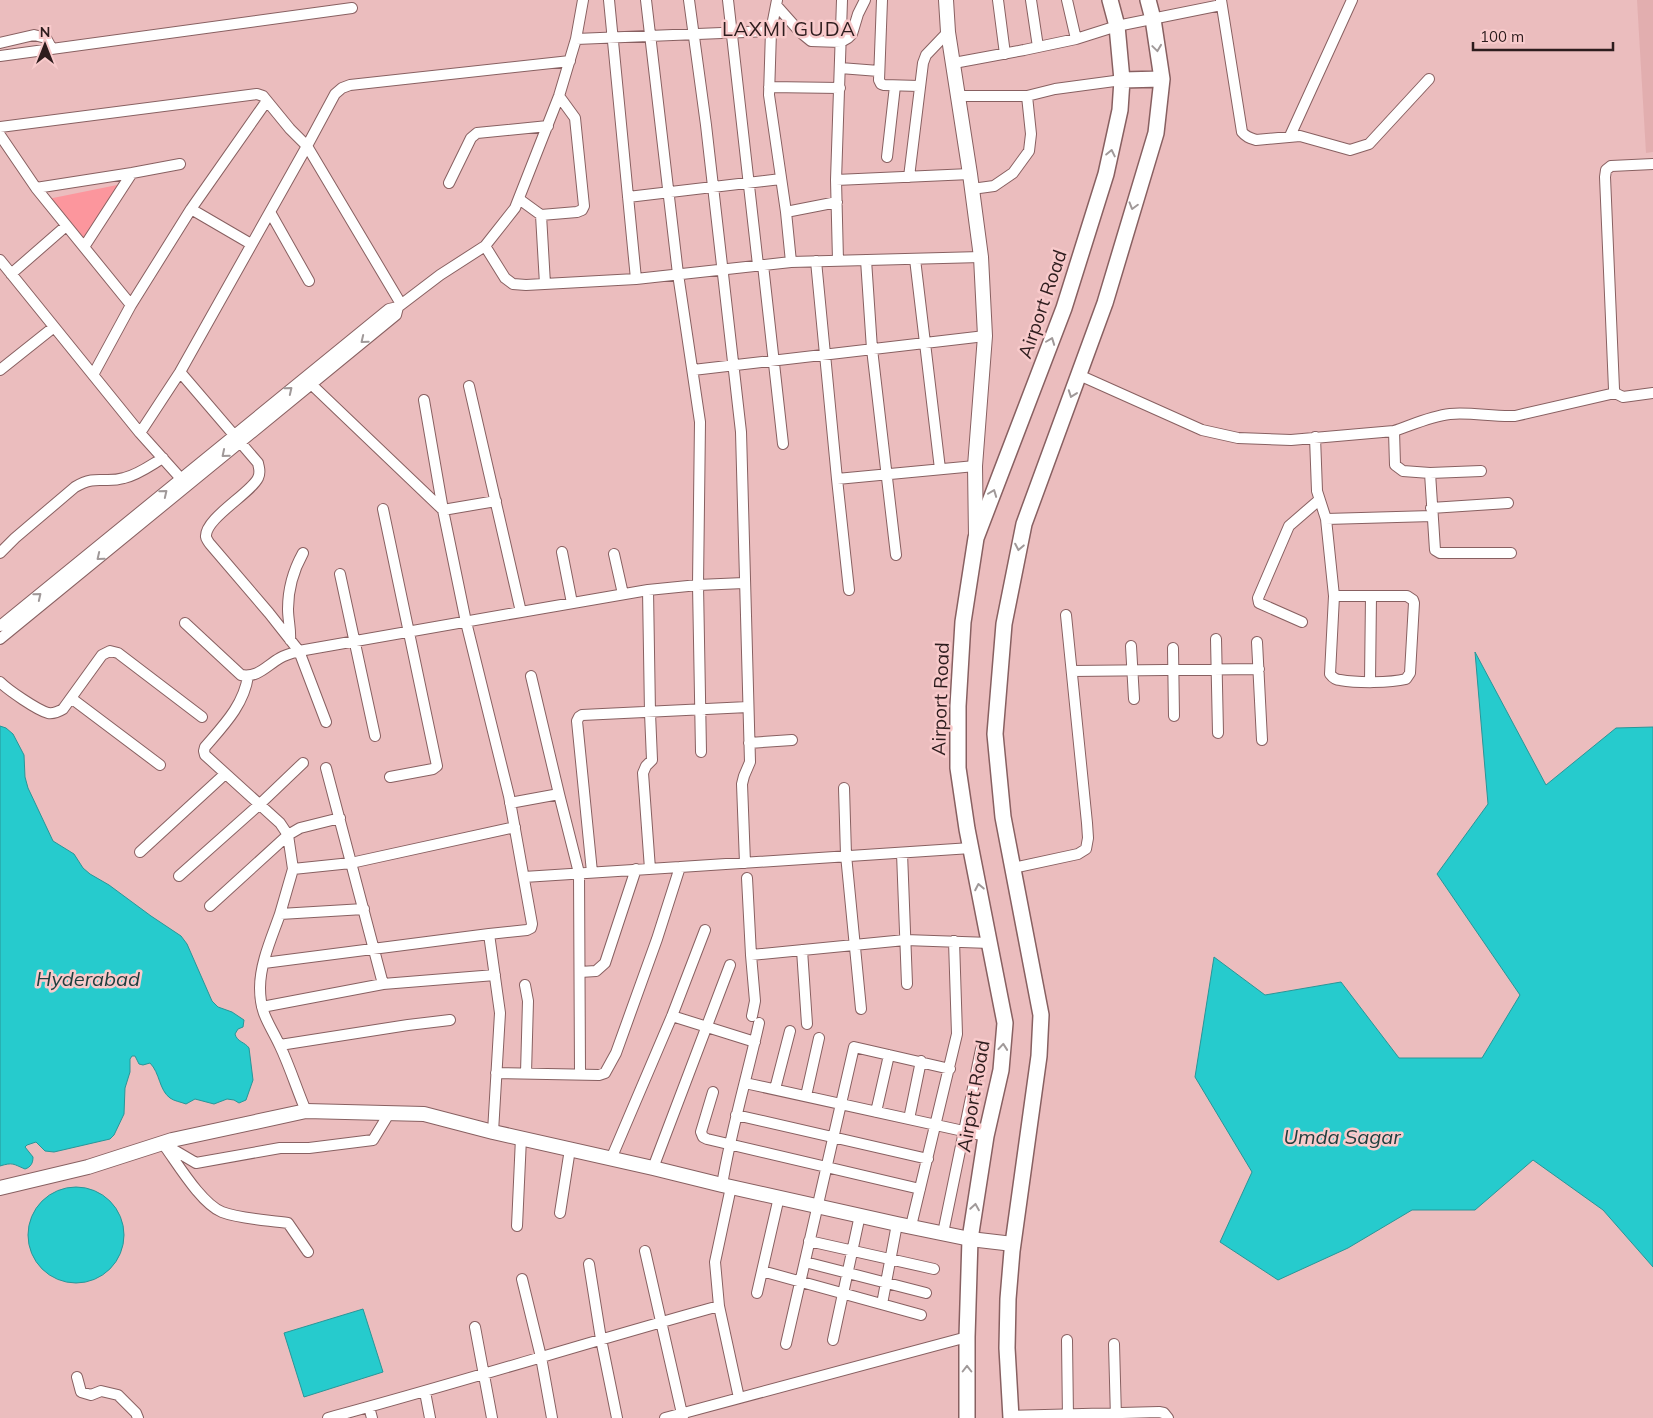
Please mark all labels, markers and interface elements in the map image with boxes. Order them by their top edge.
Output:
district label: LAXMI GUDA [722,16,856,41]
north arrow [20,20,70,70]
scale bar [1473,20,1613,52]
text: N [40,23,50,41]
text: 100 m [1480,27,1524,46]
one-way arrow [1151,44,1162,52]
one-way arrow [1105,149,1116,157]
one-way arrow [1129,202,1139,210]
street label: Airport Road [1012,247,1072,361]
one-way arrow [361,335,370,344]
one-way arrow [1045,337,1055,346]
one-way arrow [284,386,293,395]
one-way arrow [1068,389,1078,398]
one-way arrow [222,449,231,457]
one-way arrow [158,489,167,498]
one-way arrow [987,489,997,498]
one-way arrow [1015,543,1025,552]
one-way arrow [96,552,105,561]
one-way arrow [32,593,41,601]
street label: Airport Road [926,642,954,756]
one-way arrow [974,883,985,892]
water label: Hyderabad [36,966,140,991]
street label: Airport Road [951,1038,995,1154]
one-way arrow [997,1043,1008,1051]
water label: Umda Sagar [1283,1124,1401,1149]
one-way arrow [969,1203,980,1211]
one-way arrow [962,1365,972,1373]

